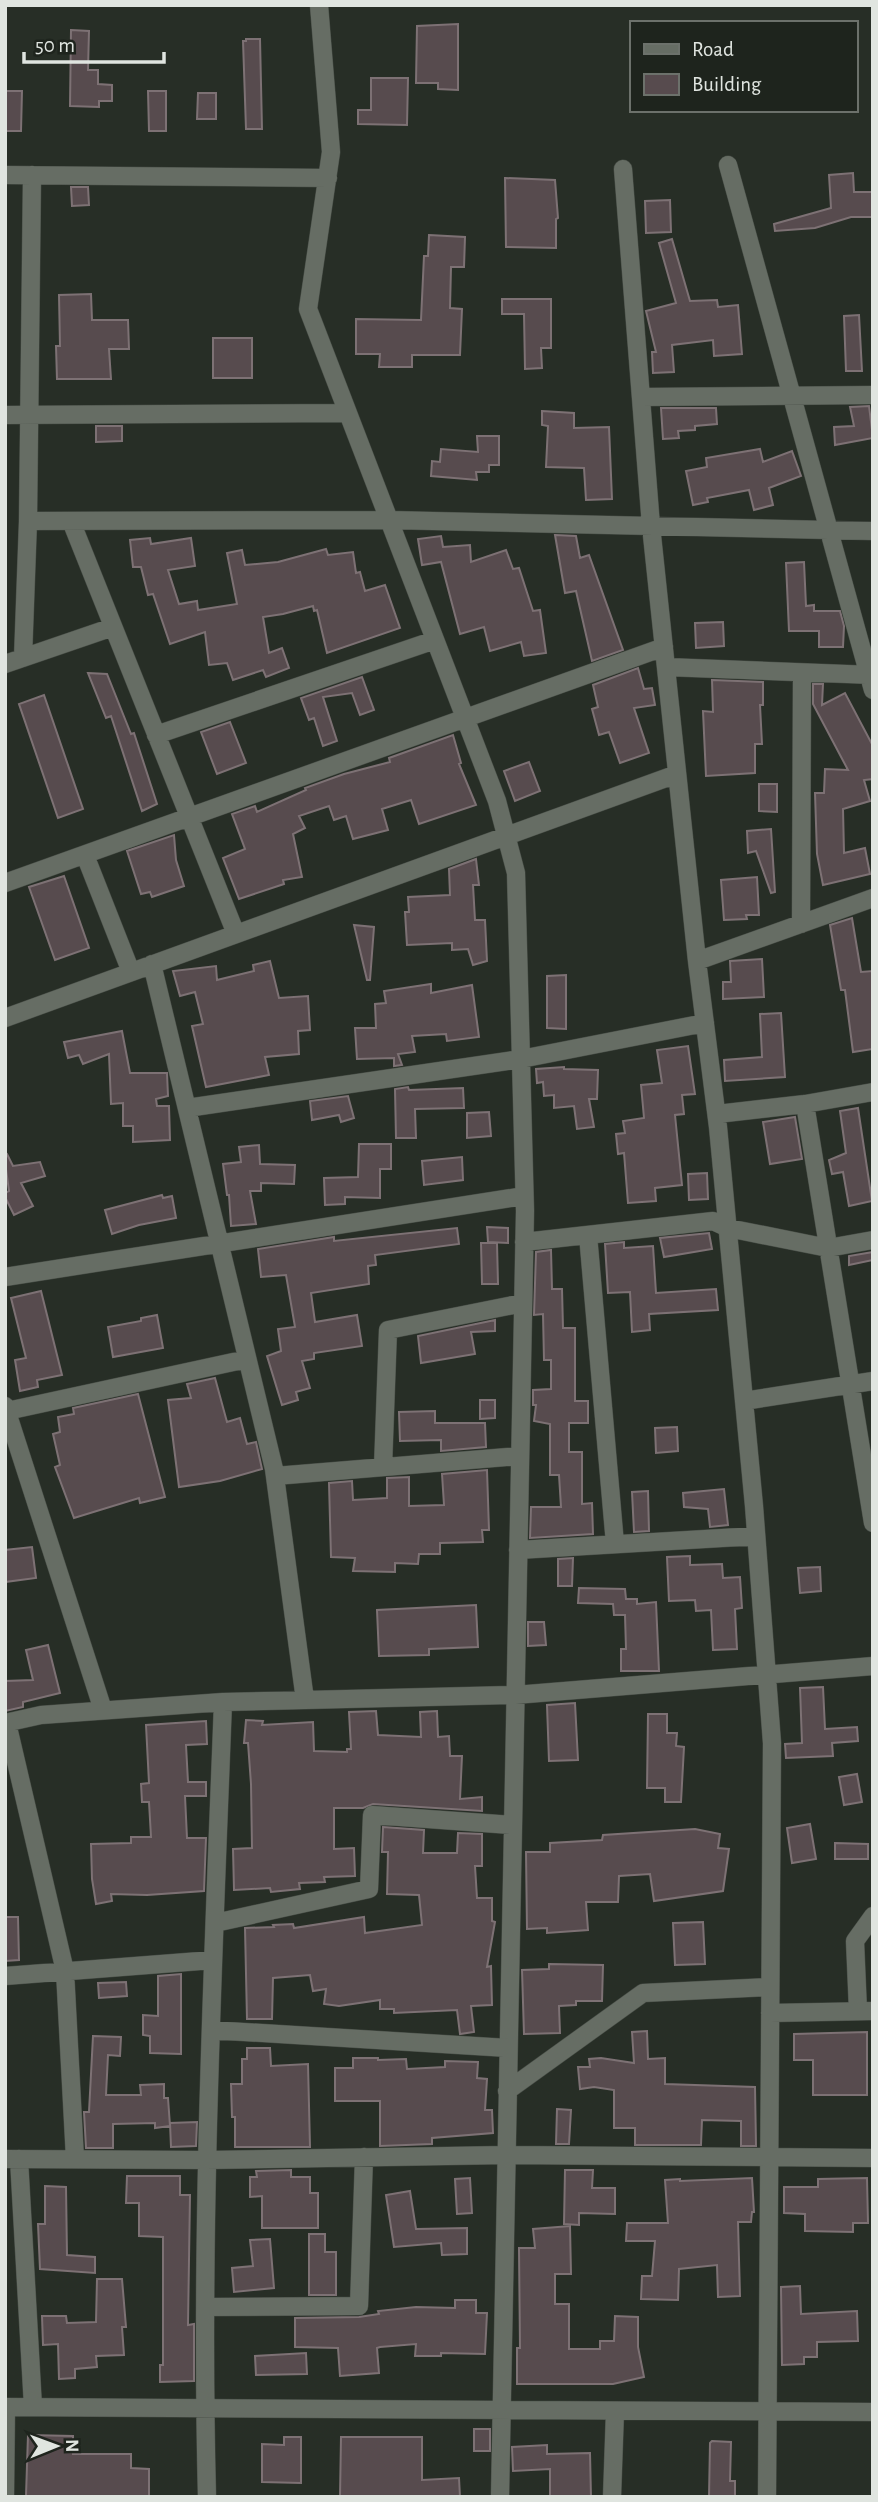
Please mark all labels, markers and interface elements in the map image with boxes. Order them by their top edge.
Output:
scale bar [24,21,164,65]
legend [630,21,857,112]
text: 50 m [35,35,75,56]
text: Road [692,39,734,60]
text: Building [692,74,762,95]
north arrow [21,2411,91,2481]
text: N [62,2439,81,2453]

